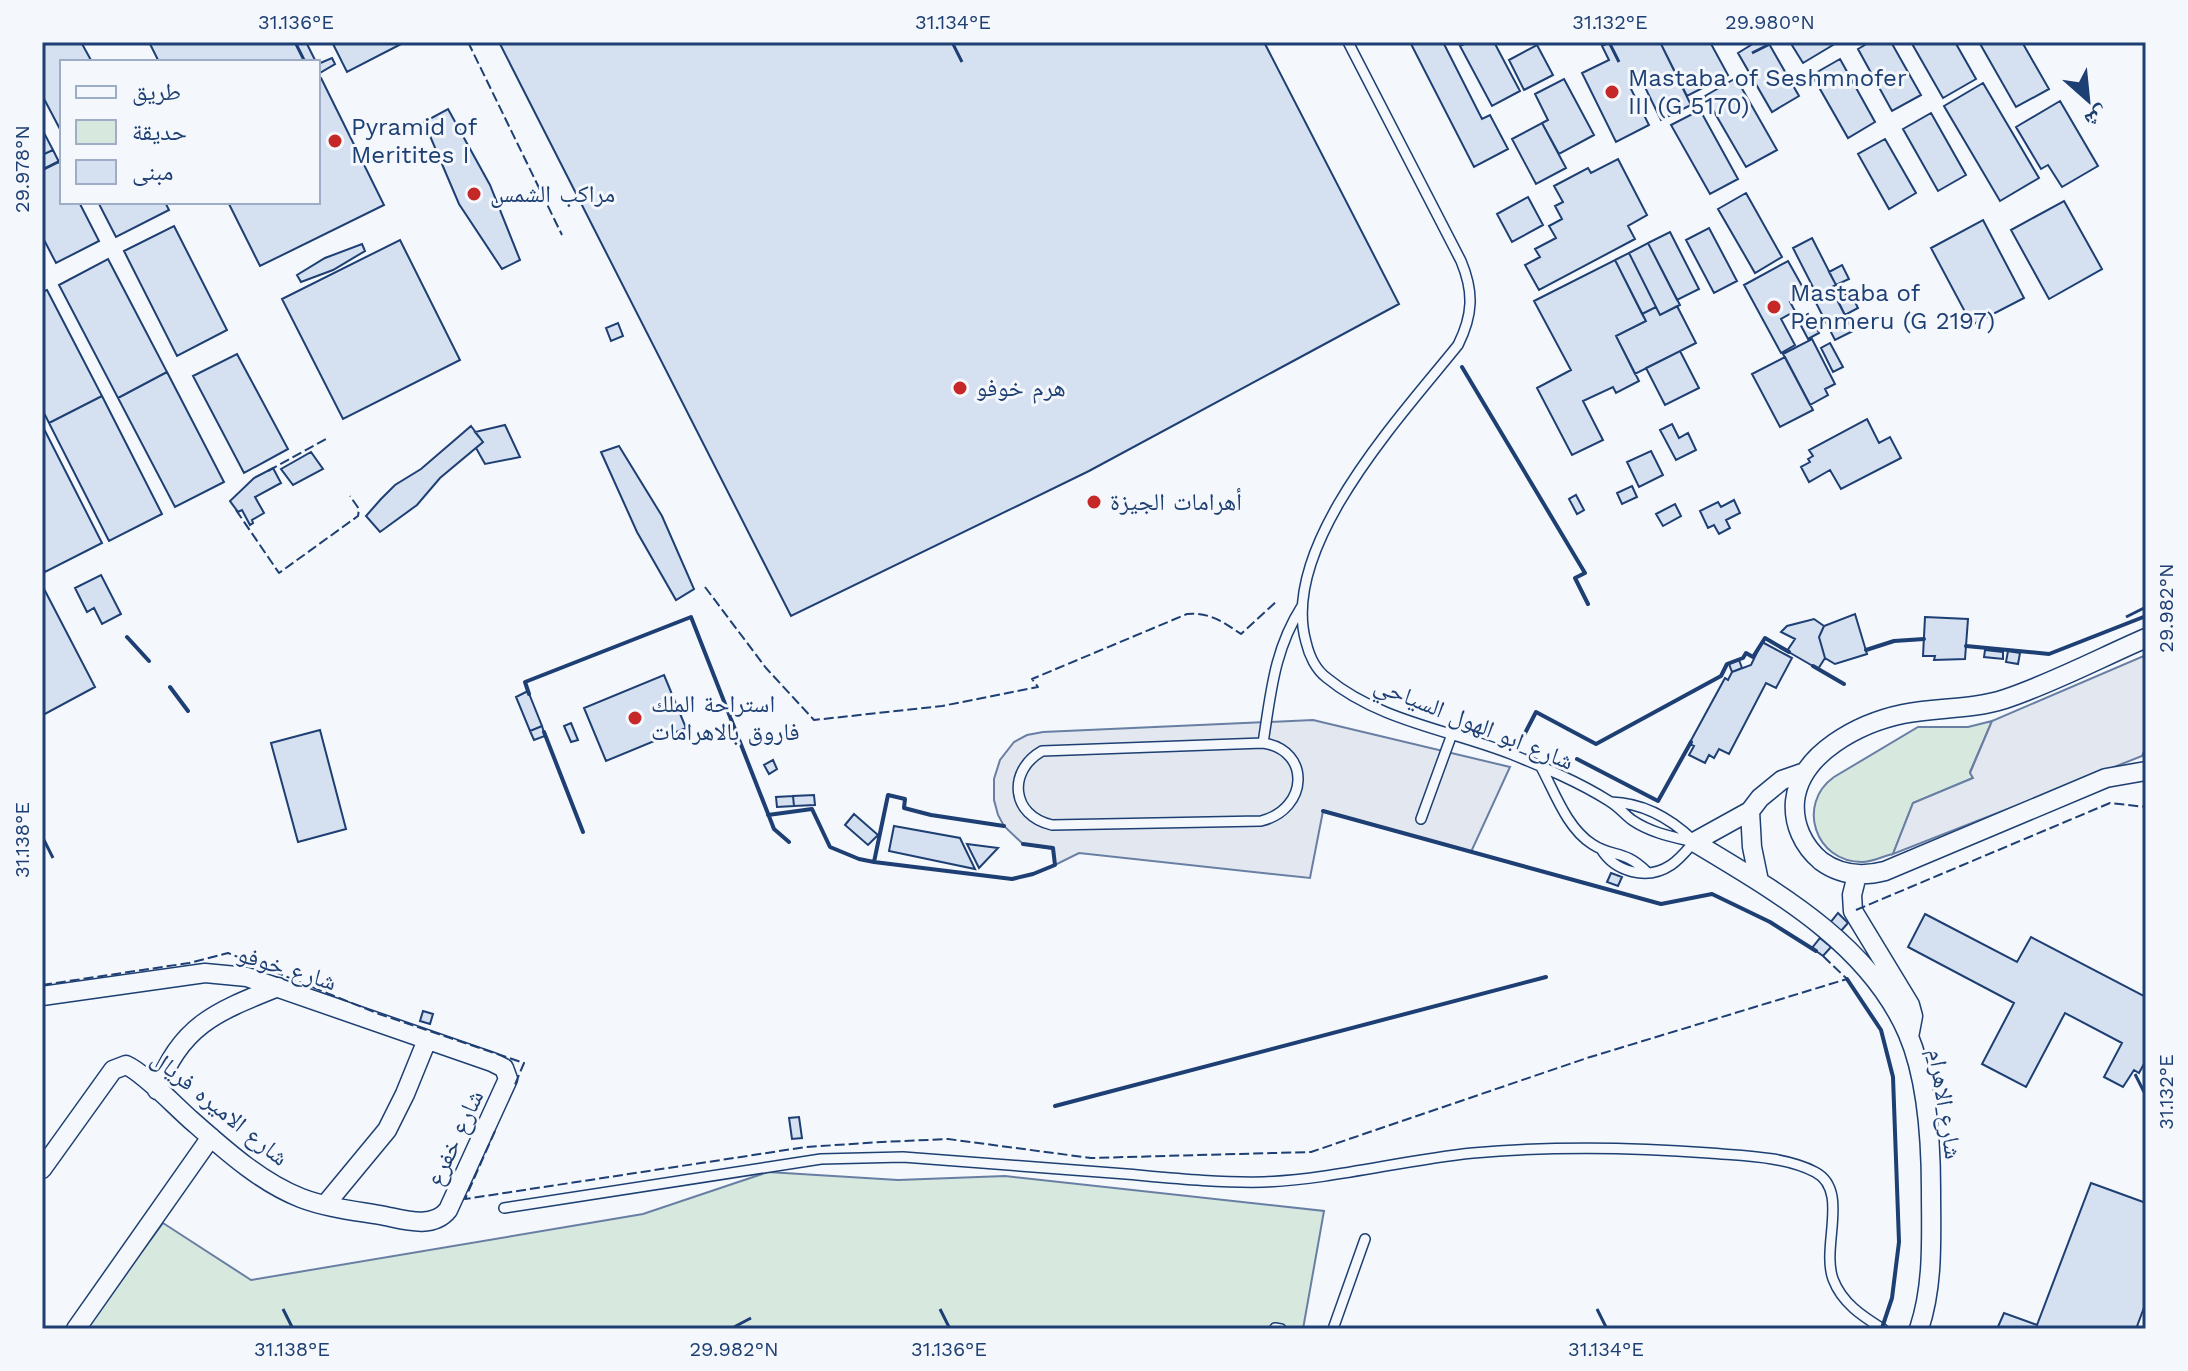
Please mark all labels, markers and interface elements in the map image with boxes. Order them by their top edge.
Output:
text: 31.136°E [258,10,334,34]
text: 31.134°E [915,10,991,34]
text: 31.132°E [1572,10,1648,34]
text: 29.980°N [1725,10,1815,34]
legend [60,60,320,204]
north arrow [2048,60,2128,140]
place label: Mastaba of Seshmnofer III (G 5170) [1628,64,1907,120]
text: طريق [132,78,181,106]
marker: Mastaba of Seshmnofer III (G 5170) [1603,83,1621,101]
text: ش [2080,100,2113,134]
place label: Pyramid of Meritites I [351,113,478,169]
text: حديقة [132,118,187,146]
text: 29.978°N [10,125,34,213]
marker: Pyramid of Meritites I [326,132,344,150]
text: مبنى [132,158,173,186]
place label: مراكب الشمس [490,180,615,208]
marker: مراكب الشمس [465,185,483,203]
place label: Mastaba of Penmeru (G 2197) [1790,279,1995,335]
marker: Mastaba of Penmeru (G 2197) [1765,298,1783,316]
place label: هرم خوفو [976,374,1066,404]
marker: هرم خوفو [951,379,969,397]
place label: أهرامات الجيزة [1110,488,1242,516]
marker: أهرامات الجيزة [1085,493,1103,511]
text: 29.982°N [2154,563,2178,653]
street label: شارع ابو الهول السياحي [1368,670,1578,780]
place label: استراحة الملك فاروق بالاهرامات [651,690,800,746]
marker: استراحة الملك فاروق بالاهرامات [626,709,644,727]
text: 31.138°E [10,802,34,878]
street label: شارع خوفو [234,940,340,997]
street label: شارع الاميره فريال [145,1044,294,1172]
street label: شارع الاهرام [1920,1047,1968,1161]
text: 31.132°E [2154,1054,2178,1130]
street label: شارع خفرع [421,1086,490,1191]
text: 31.138°E [254,1337,330,1361]
text: 29.982°N [689,1337,779,1361]
text: 31.136°E [911,1337,987,1361]
text: 31.134°E [1568,1337,1644,1361]

